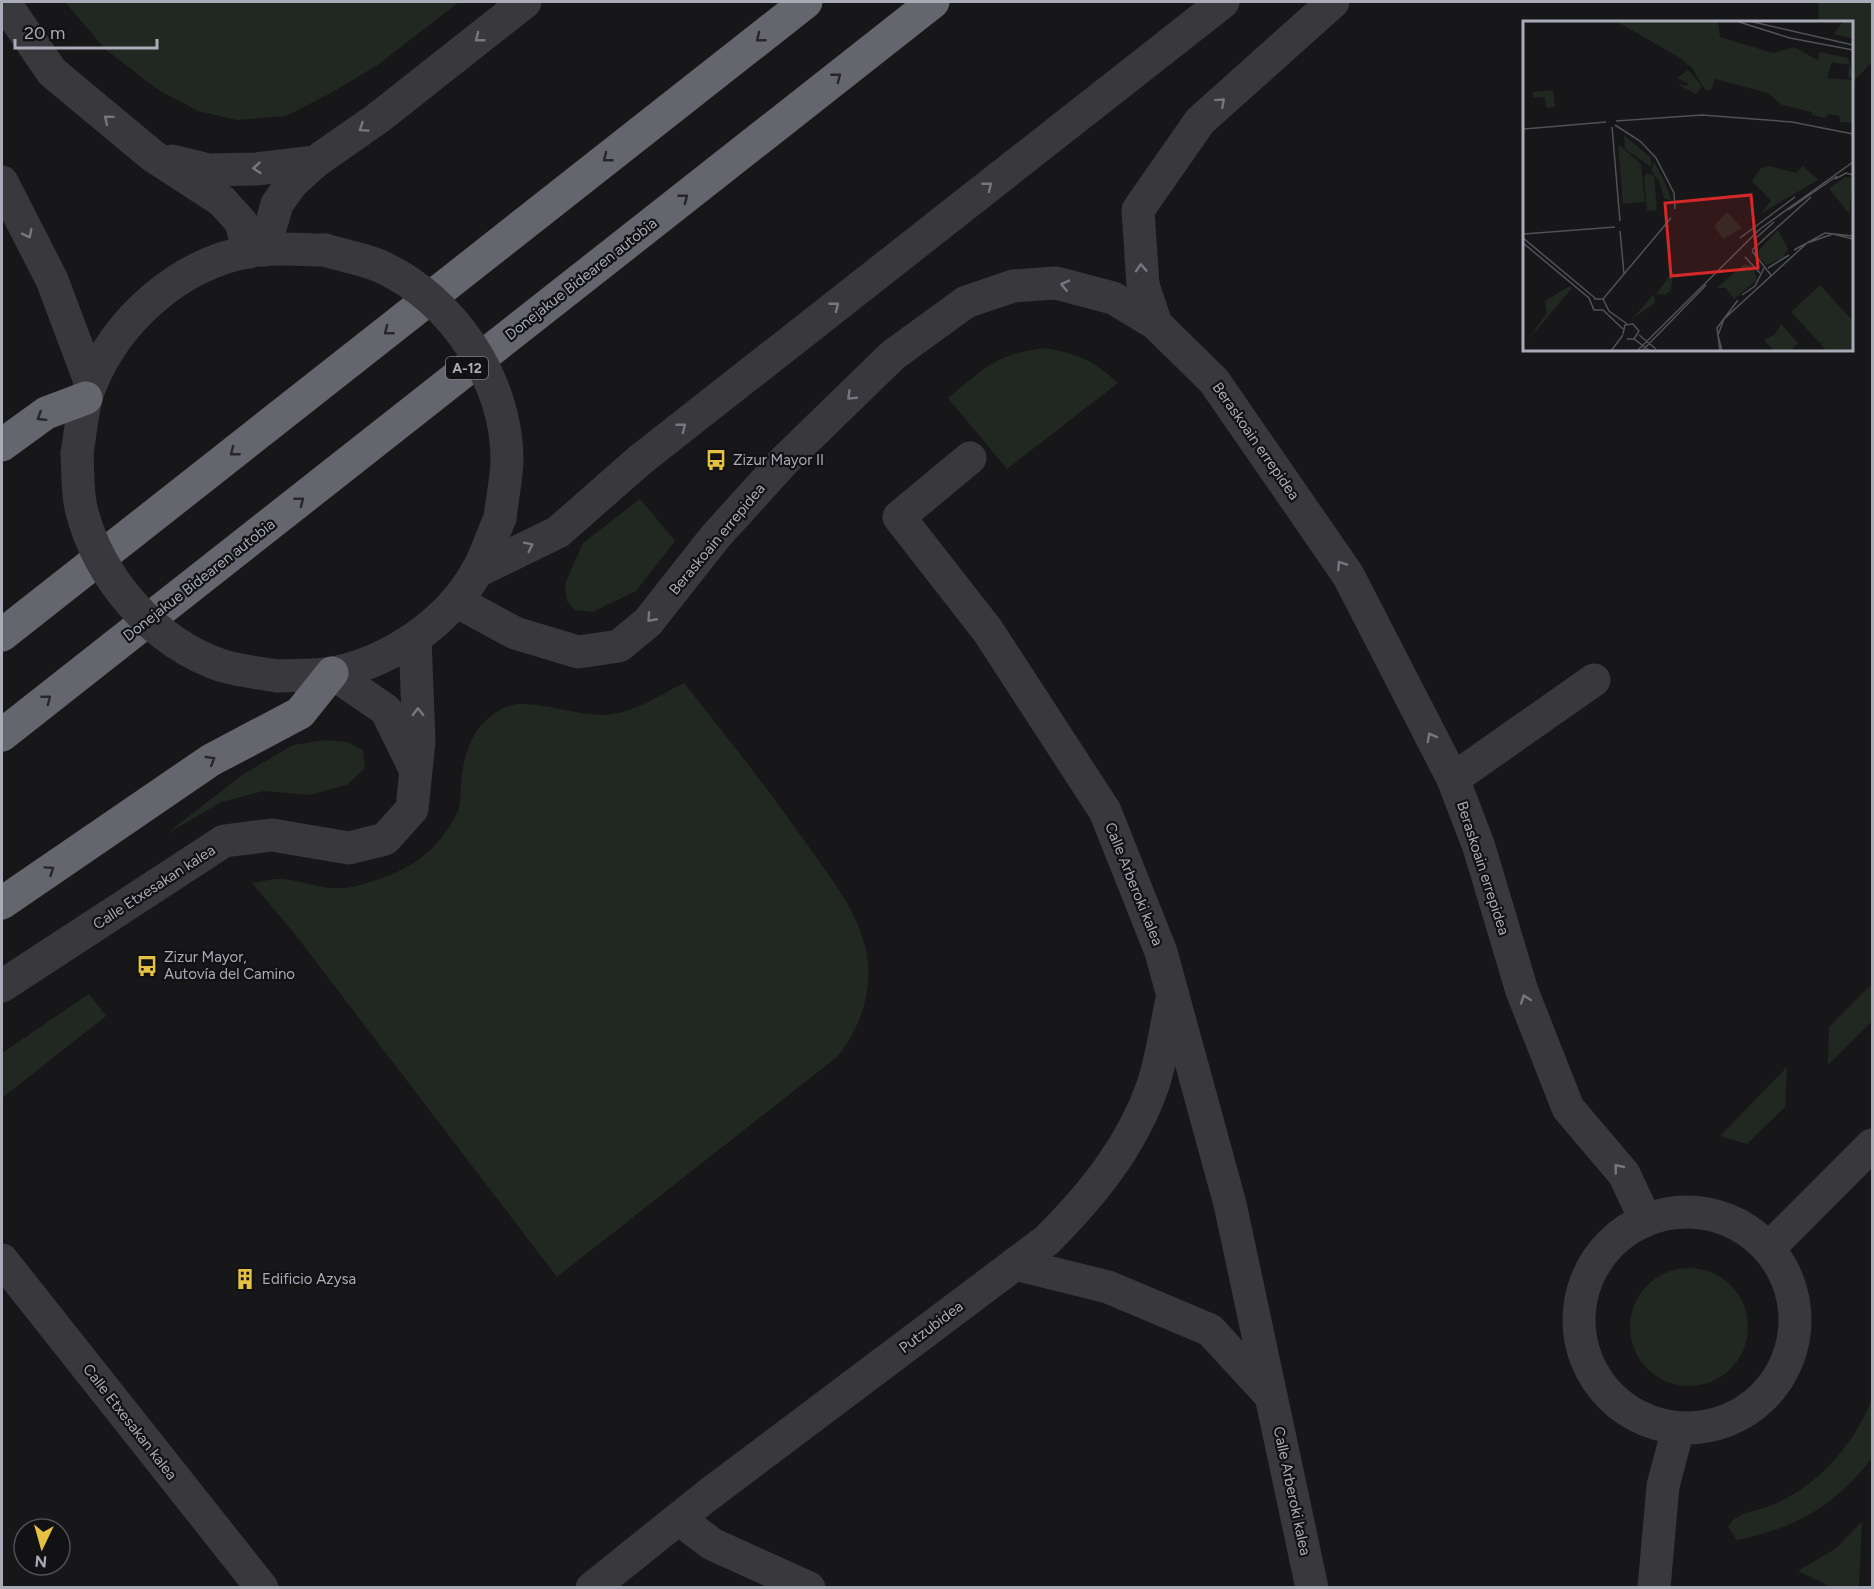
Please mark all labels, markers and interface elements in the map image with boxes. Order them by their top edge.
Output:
scale bar [15,12,158,50]
inset map [1523,21,1853,351]
text: 20 m [24,22,65,44]
one-way arrow [475,30,486,41]
one-way arrow [756,30,767,41]
one-way arrow [830,74,841,85]
one-way arrow [1214,98,1225,109]
one-way arrow [104,115,115,126]
one-way arrow [359,121,370,132]
one-way arrow [602,151,613,162]
one-way arrow [252,162,261,175]
one-way arrow [982,182,993,193]
one-way arrow [677,195,688,206]
street label: Donejakue Bidearen autobia [502,214,660,344]
one-way arrow [21,228,33,239]
one-way arrow [1135,263,1148,272]
one-way arrow [1060,280,1070,293]
one-way arrow [828,303,839,314]
one-way arrow [383,323,394,334]
road number: A-12 [446,357,488,379]
street label: Beraskoain errepidea [1209,379,1303,503]
one-way arrow [848,388,859,399]
one-way arrow [37,410,48,421]
one-way arrow [675,423,686,434]
one-way arrow [230,444,241,455]
bus stop icon: Zizur Mayor II [704,448,728,472]
place label: Zizur Mayor II [733,451,824,469]
street label: Beraskoain errepidea [665,480,769,598]
one-way arrow [293,497,304,508]
street label: Donejakue Bidearen autobia [120,515,278,645]
one-way arrow [522,542,533,554]
one-way arrow [1337,560,1348,571]
one-way arrow [647,611,658,622]
one-way arrow [41,696,52,707]
one-way arrow [412,707,424,716]
one-way arrow [1427,733,1438,744]
one-way arrow [205,756,215,768]
street label: Beraskoain errepidea [1453,799,1513,937]
street label: Calle Arberoki kalea [1101,820,1167,948]
street label: Calle Etxesakan kalea [89,841,219,933]
one-way arrow [43,866,54,877]
place label: Zizur Mayor, Autovía del Camino [164,948,295,983]
bus stop icon: Zizur Mayor, Autovía del Camino [135,954,159,978]
one-way arrow [1519,994,1532,1005]
one-way arrow [1614,1164,1625,1175]
building icon: Edificio Azysa [233,1267,257,1291]
place label: Edificio Azysa [262,1270,356,1288]
street label: Putzubidea [896,1297,966,1357]
street label: Calle Etxesakan kalea [79,1360,181,1484]
street label: Calle Arberoki kalea [1270,1425,1314,1557]
north arrow [12,1517,72,1577]
text: N [34,1551,48,1571]

